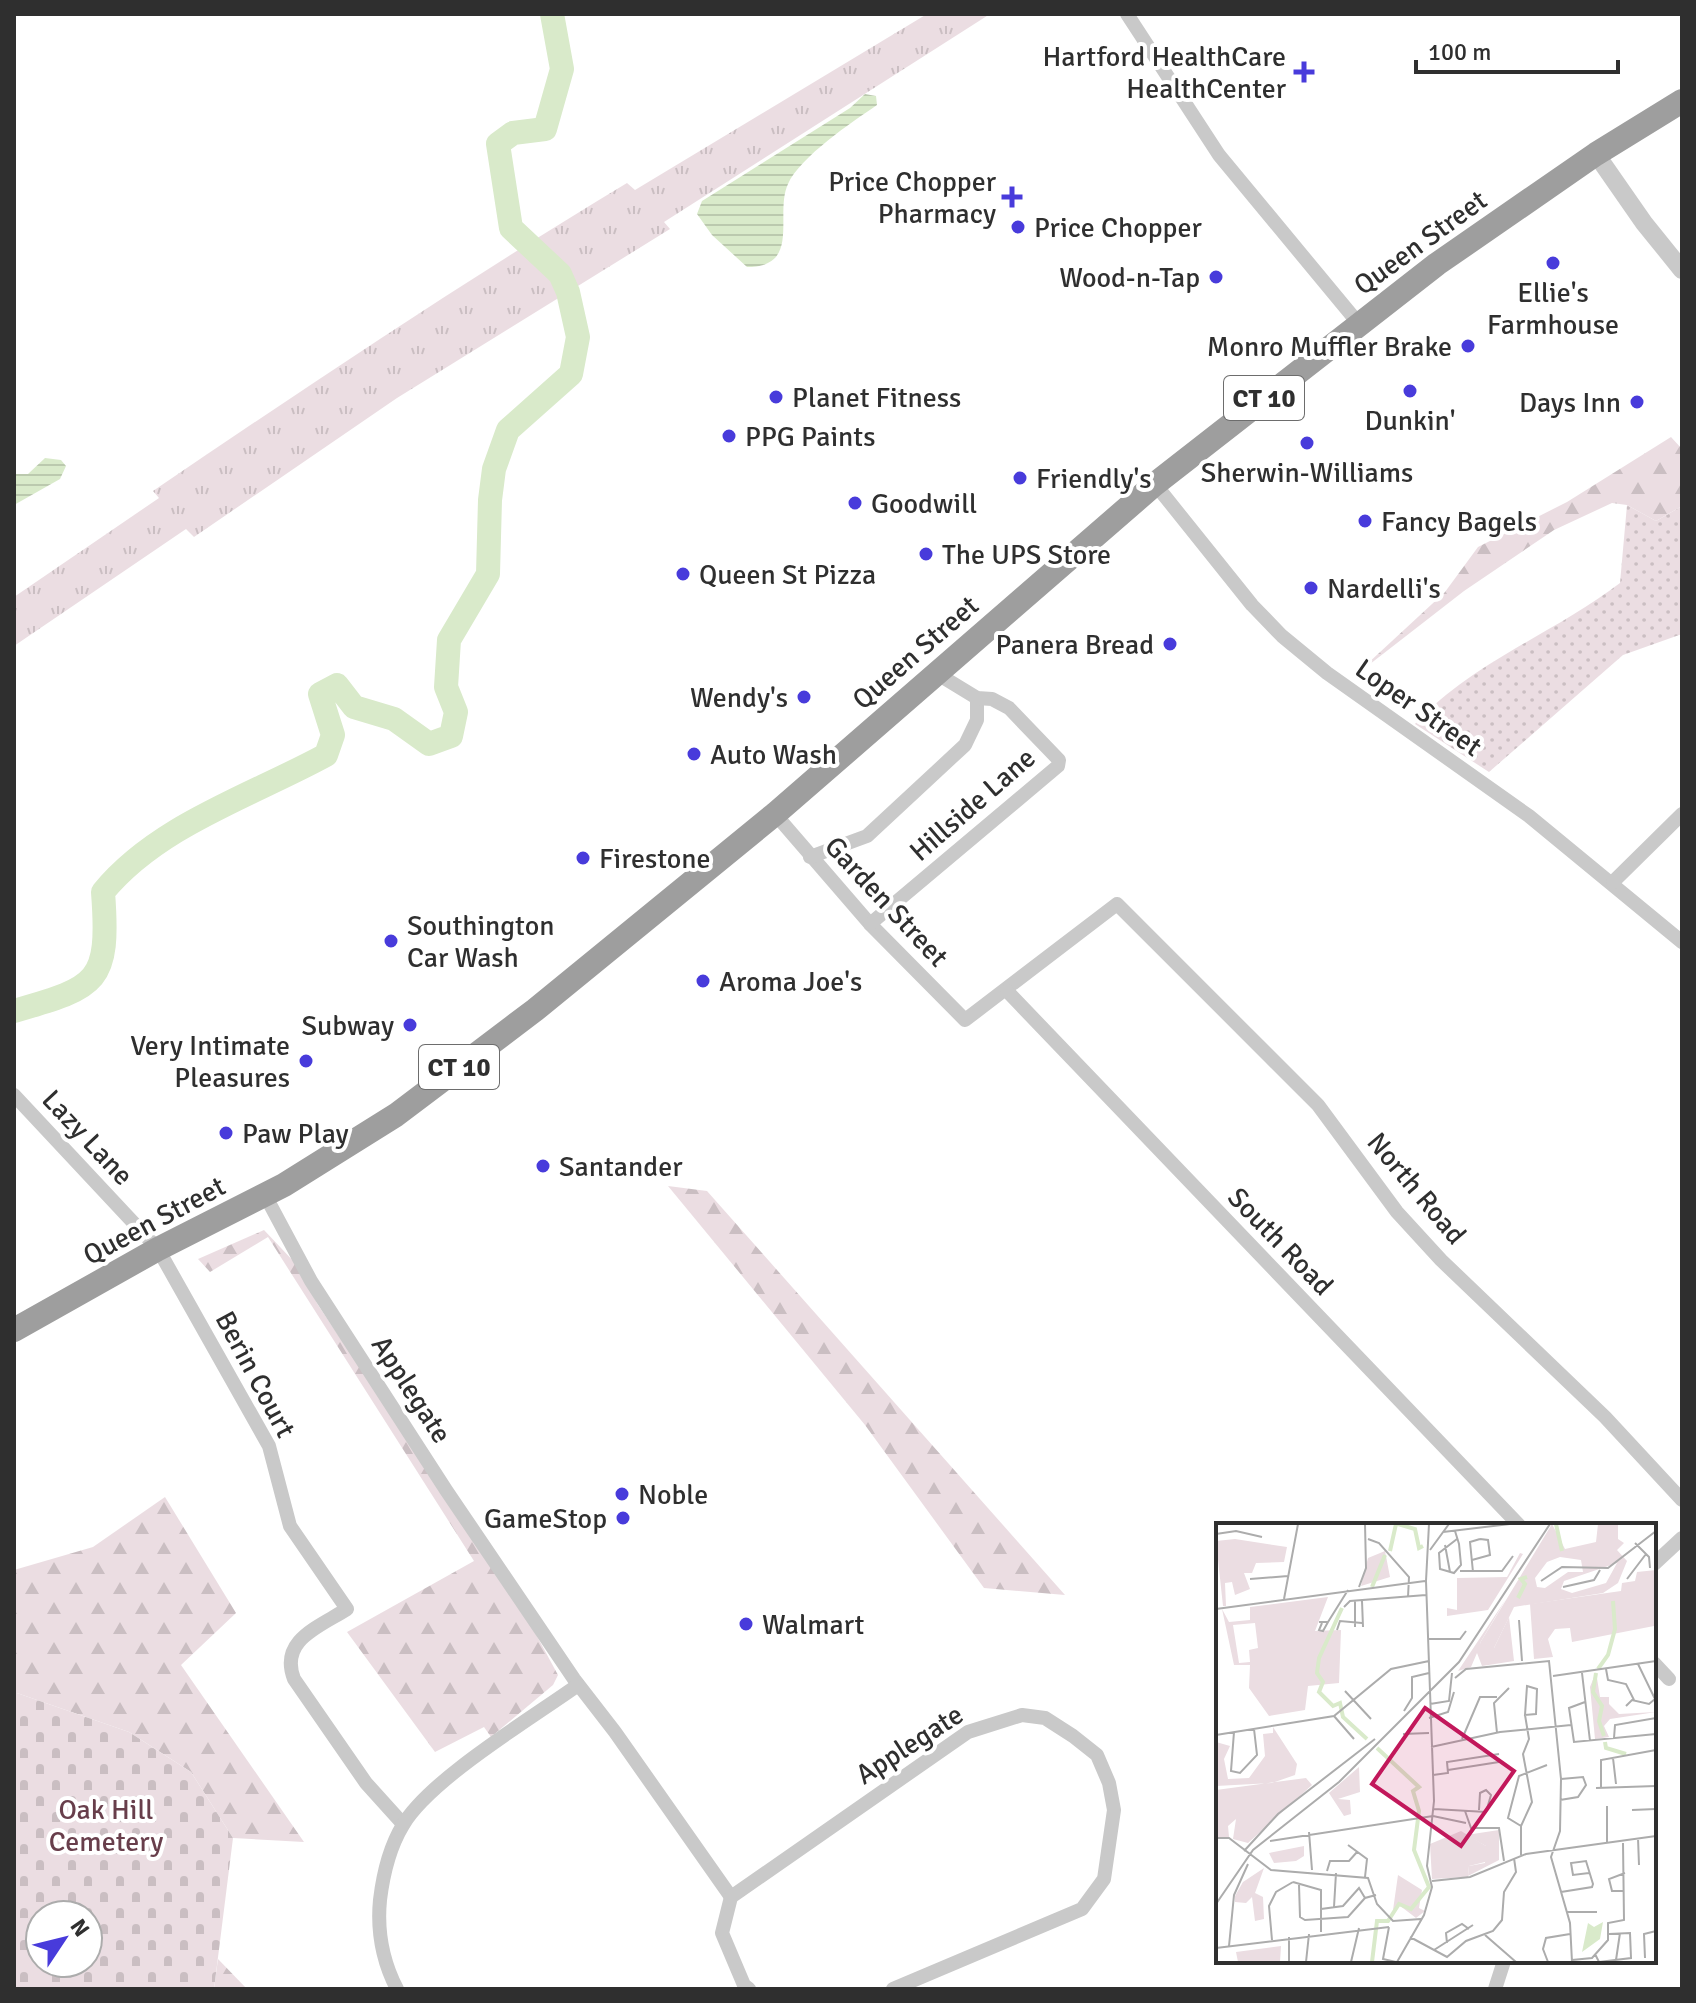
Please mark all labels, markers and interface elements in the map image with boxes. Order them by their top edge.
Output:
scale bar [1416,24,1618,74]
text: 100 m [1428,37,1491,67]
place label: Hartford HealthCare HealthCenter [1042,40,1287,106]
marker: Hartford HealthCare HealthCenter [1293,61,1315,83]
place label: Price Chopper Pharmacy [828,165,997,231]
street label: Queen Street [1348,183,1494,302]
marker: Price Chopper Pharmacy [1003,188,1021,206]
place label: Price Chopper [1034,211,1202,245]
marker: Price Chopper [1009,218,1027,236]
marker: Ellie's Farmhouse [1544,254,1562,272]
place label: Wood-n-Tap [1059,261,1200,295]
marker: Wood-n-Tap [1207,268,1225,286]
place label: Ellie's Farmhouse [1487,276,1619,342]
place label: Monro Muffler Brake [1207,330,1452,364]
marker: Monro Muffler Brake [1459,337,1477,355]
road number: CT 10 [1224,376,1304,420]
place label: Planet Fitness [792,381,961,415]
marker: Dunkin' [1401,382,1419,400]
place label: Days Inn [1519,386,1621,420]
marker: Planet Fitness [767,388,785,406]
marker: Days Inn [1628,393,1646,411]
place label: Dunkin' [1364,404,1456,438]
place label: PPG Paints [745,420,875,454]
marker: PPG Paints [720,427,738,445]
marker: Sherwin-Williams [1298,434,1316,452]
place label: Sherwin-Williams [1201,456,1413,490]
place label: Friendly's [1036,462,1151,496]
marker: Friendly's [1011,469,1029,487]
place label: Goodwill [871,487,977,521]
marker: Goodwill [846,494,864,512]
place label: Fancy Bagels [1381,505,1537,539]
marker: Fancy Bagels [1356,512,1374,530]
place label: The UPS Store [942,538,1111,572]
marker: The UPS Store [917,545,935,563]
place label: Queen St Pizza [699,558,876,592]
marker: Queen St Pizza [674,565,692,583]
place label: Nardelli's [1327,572,1441,606]
marker: Nardelli's [1302,579,1320,597]
street label: Queen Street [846,589,986,717]
place label: Panera Bread [996,628,1154,662]
marker: Panera Bread [1161,635,1179,653]
street label: Loper Street [1349,652,1488,764]
place label: Wendy's [690,681,788,715]
marker: Wendy's [795,688,813,706]
place label: Auto Wash [710,738,837,772]
street label: Hillside Lane [903,741,1042,869]
marker: Auto Wash [685,745,703,763]
street label: Garden Street [817,830,955,974]
place label: Firestone [599,842,711,876]
marker: Firestone [574,849,592,867]
place label: Southington Car Wash [407,909,555,975]
marker: Southington Car Wash [382,932,400,950]
place label: Aroma Joe's [719,965,862,999]
marker: Aroma Joe's [694,972,712,990]
place label: Subway [301,1009,394,1043]
marker: Subway [401,1016,419,1034]
place label: Very Intimate Pleasures [130,1029,290,1095]
road number: CT 10 [419,1045,499,1089]
marker: Very Intimate Pleasures [297,1052,315,1070]
street label: Lazy Lane [35,1083,140,1192]
place label: Paw Play [242,1117,349,1151]
marker: Paw Play [217,1124,235,1142]
street label: North Road [1360,1126,1473,1252]
place label: Santander [559,1150,683,1184]
marker: Santander [534,1157,552,1175]
street label: Queen Street [78,1169,231,1272]
street label: South Road [1221,1181,1340,1303]
street label: Berin Court [208,1306,303,1444]
street label: Applegate [364,1330,458,1450]
place label: Noble [638,1478,708,1512]
marker: Noble [613,1485,631,1503]
place label: GameStop [484,1502,607,1536]
marker: GameStop [614,1509,632,1527]
inset map [1216,1523,1656,1963]
place label: Walmart [762,1608,865,1642]
marker: Walmart [737,1615,755,1633]
street label: Applegate [850,1698,970,1792]
park label: Oak Hill Cemetery [49,1793,163,1859]
north arrow [24,1899,104,1979]
text: N [65,1914,95,1942]

